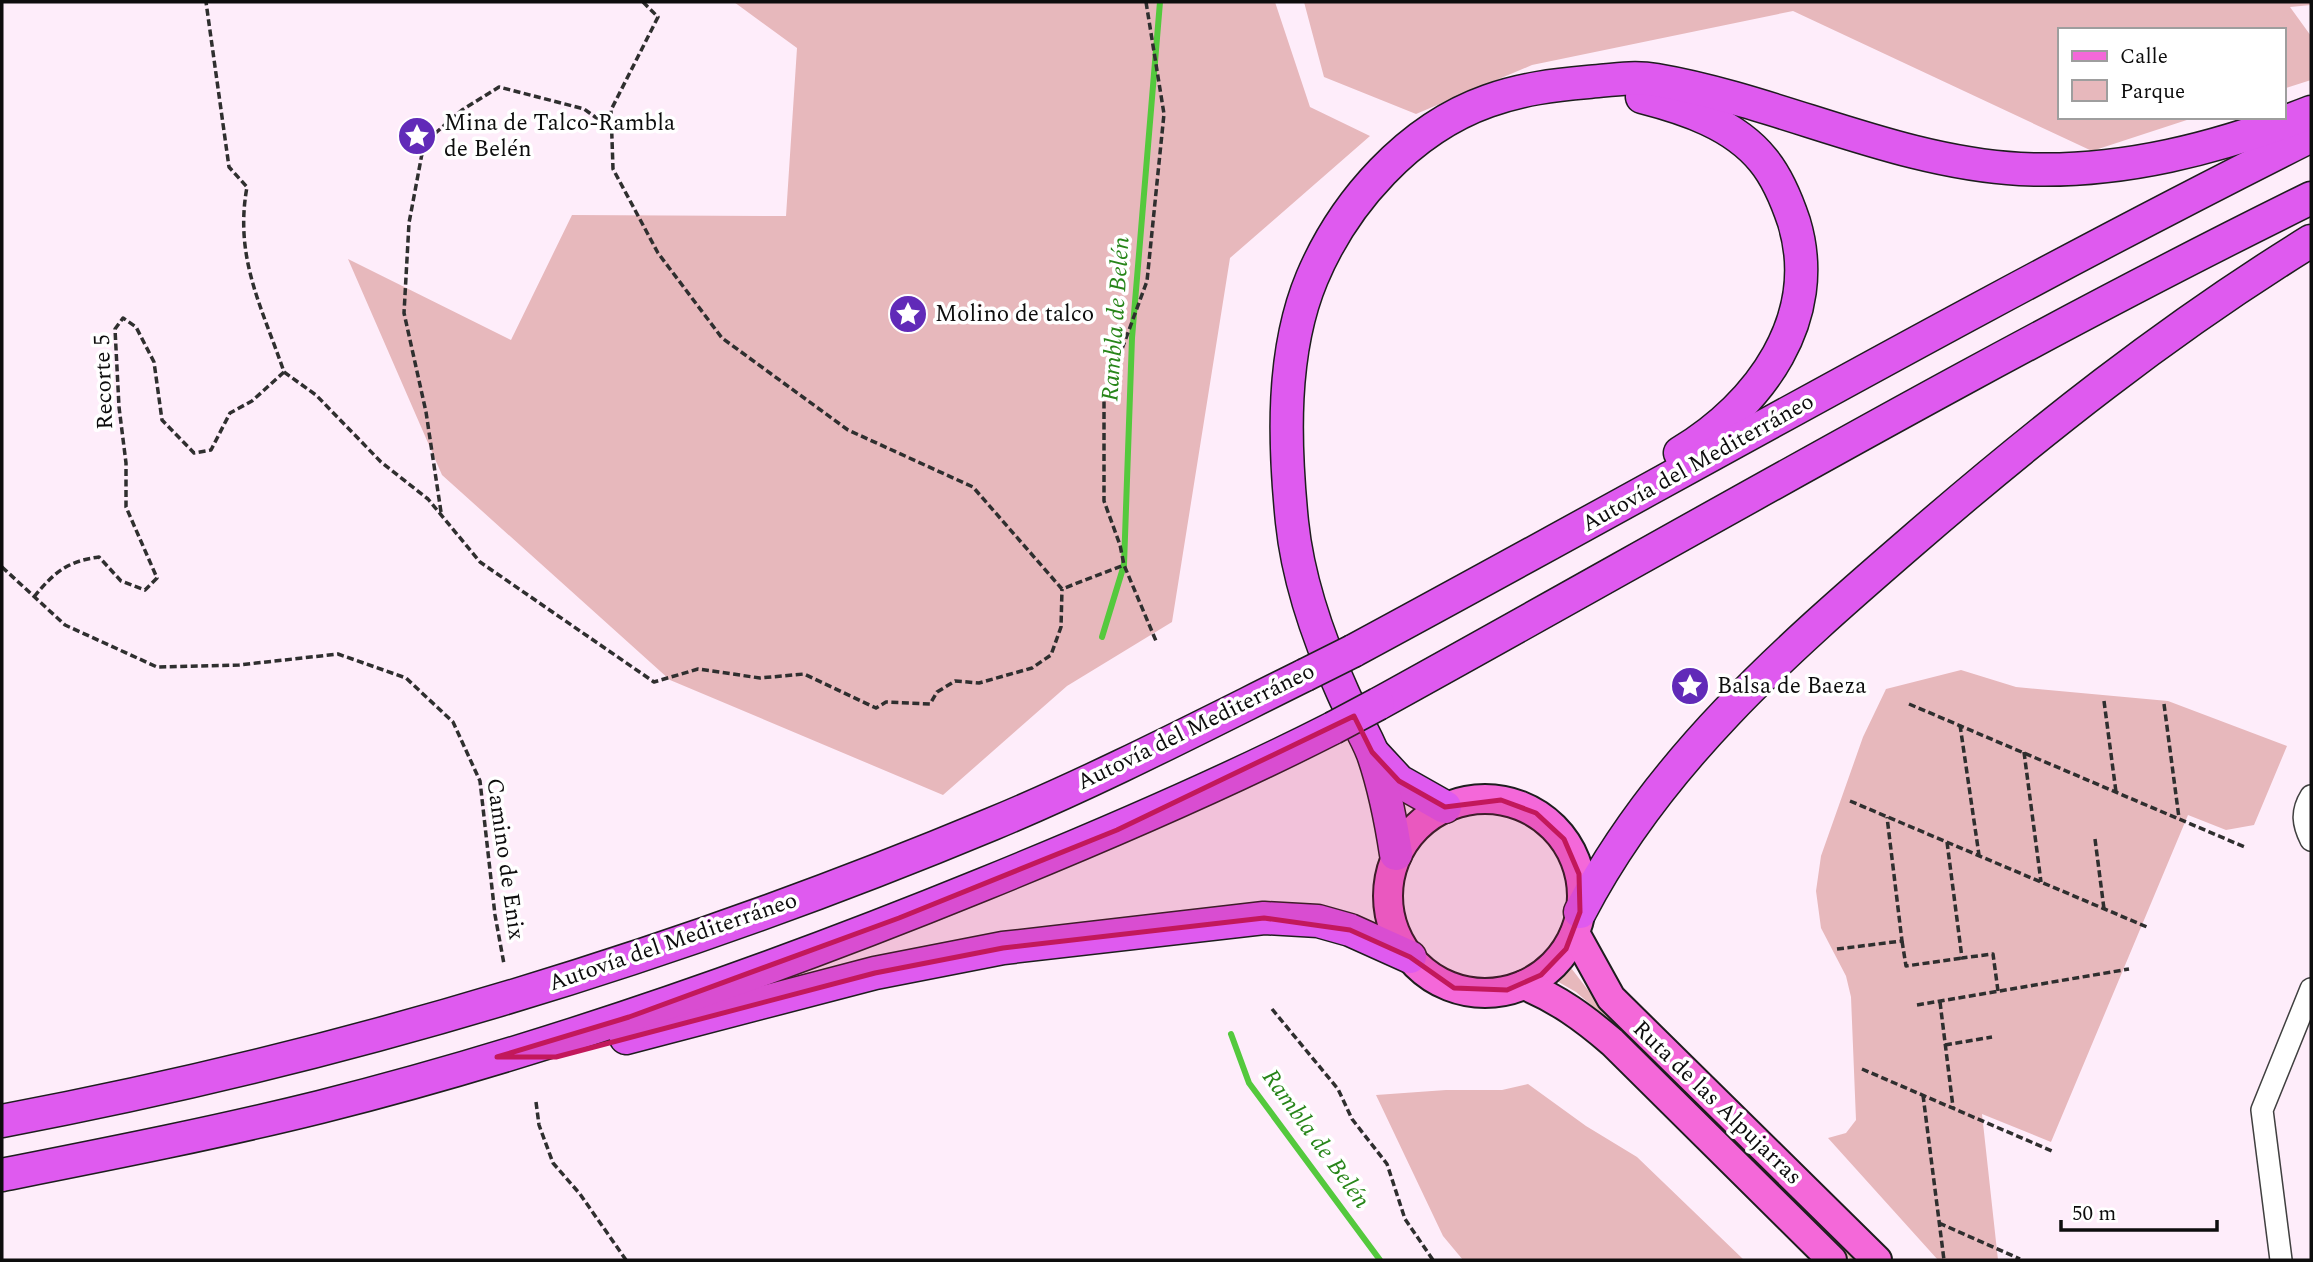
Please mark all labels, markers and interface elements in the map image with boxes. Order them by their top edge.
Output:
legend [2058,28,2285,119]
text: Calle [2120,41,2168,73]
text: Parque [2120,76,2185,108]
place label: Mina de Talco-Rambla de Belén [444,106,675,167]
place icon: Mina de Talco-Rambla de Belén [396,115,438,157]
water label: Rambla de Belén [1092,235,1140,403]
place icon: Molino de talco [887,293,929,335]
place label: Molino de talco [935,297,1094,332]
street label: Recorte 5 [85,334,123,430]
street label: Autovía del Mediterráneo [1575,384,1821,542]
street label: Autovía del Mediterráneo [1071,654,1321,800]
place icon: Balsa de Baeza [1669,665,1711,707]
place label: Balsa de Baeza [1717,669,1867,704]
street label: Camino de Enix [476,776,534,942]
street label: Autovía del Mediterráneo [544,883,802,1001]
street label: Ruta de las Alpujarras [1624,1012,1810,1194]
water label: Rambla de Belén [1253,1062,1379,1217]
scale bar [2061,1188,2217,1232]
text: 50 m [2072,1198,2116,1230]

